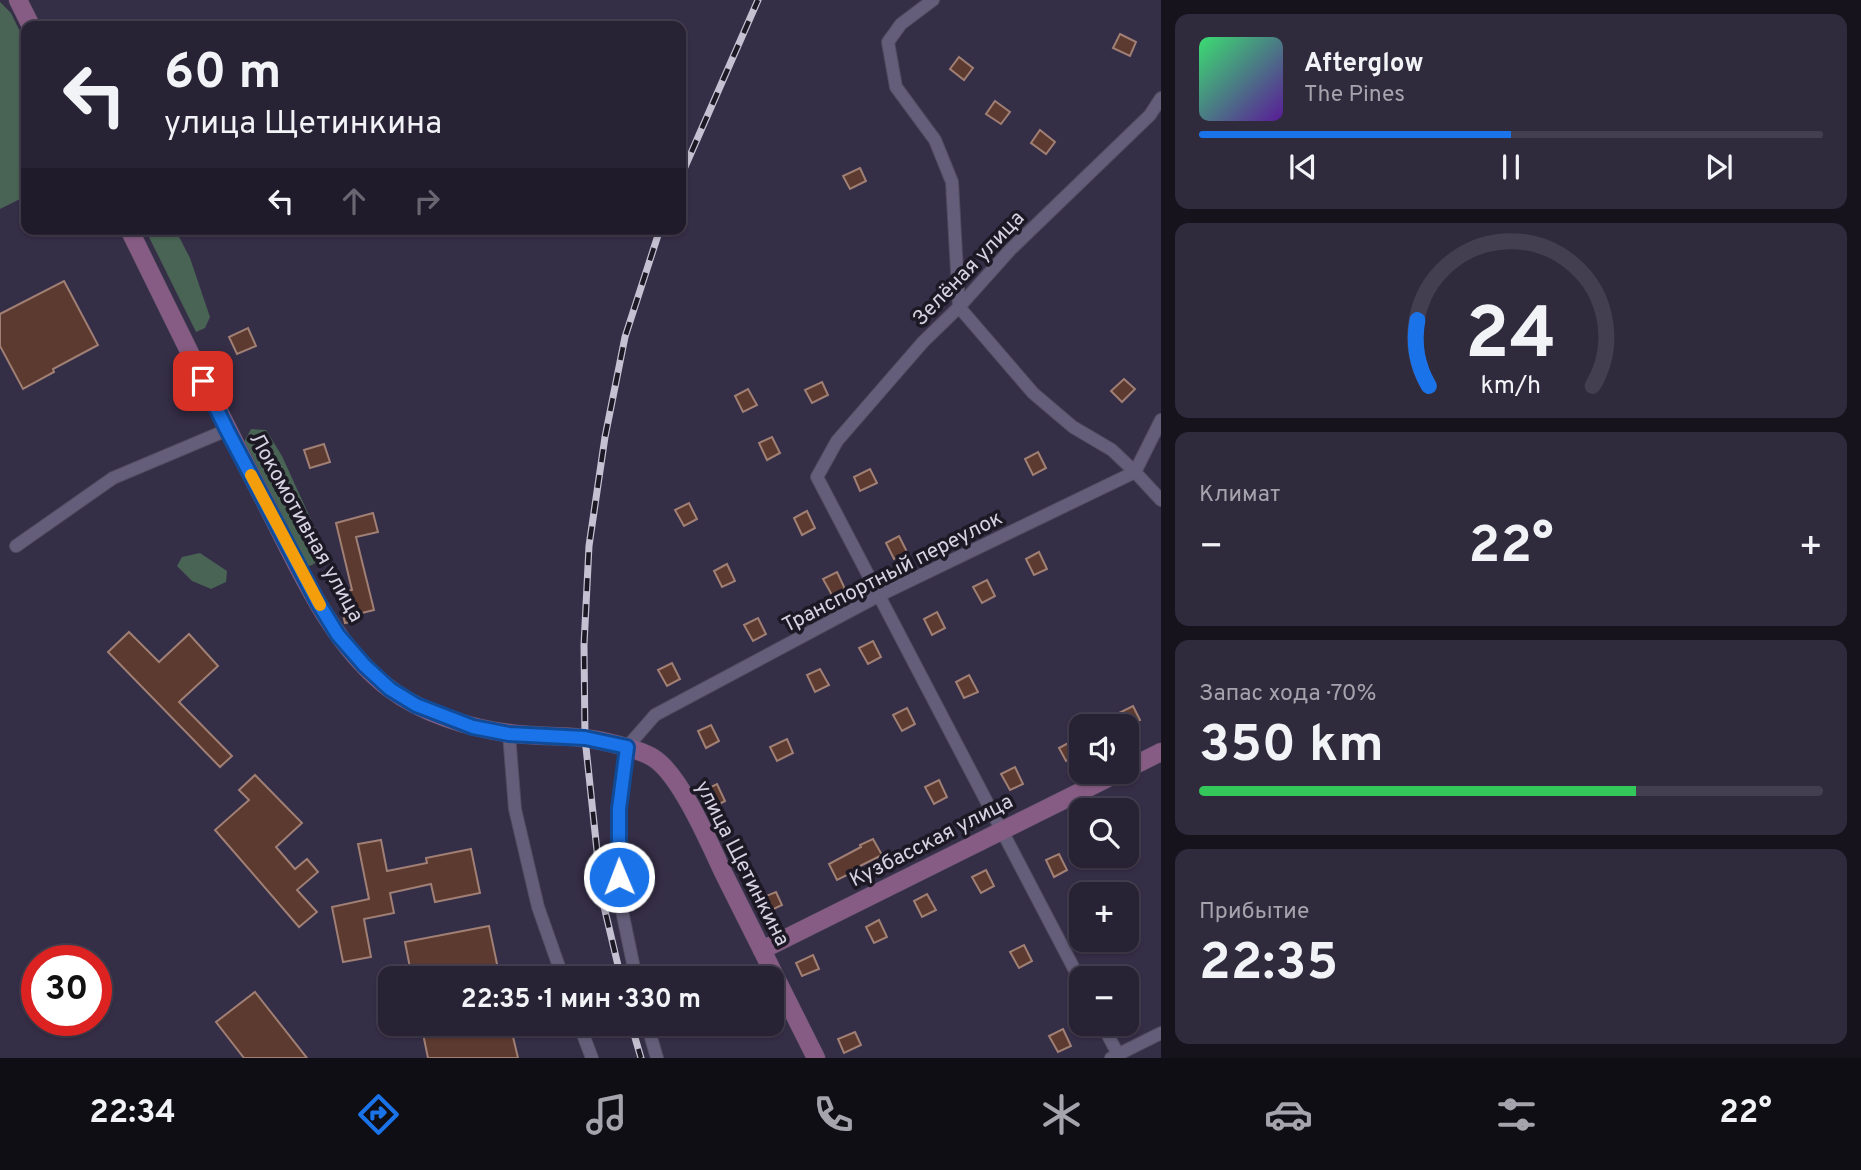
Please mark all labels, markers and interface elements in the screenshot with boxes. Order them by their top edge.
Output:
text: 60 m [164,44,282,106]
text: Afterglow [1304,48,1424,81]
icon: left [49,49,140,140]
text: The Pines [1304,81,1405,110]
text: улица Щетинкина [164,105,442,145]
icon: previous [1284,148,1322,186]
icon: pause [1492,148,1530,186]
icon: next [1700,148,1738,186]
icon: left [262,182,300,220]
icon: ahead [335,182,373,220]
icon: right [408,182,446,220]
street label: Зелёная улица [907,206,1031,332]
text: 24 [1465,293,1557,385]
pin [173,351,233,411]
icon: arrive [184,362,222,400]
text: km/h [1481,371,1541,403]
street label: Локомотивная улица [242,428,369,627]
text: Климат [1199,481,1280,510]
street label: Транспортный переулок [778,505,1007,640]
text: 22° [1468,515,1554,581]
text: − [1199,524,1224,573]
text: + [1798,524,1823,573]
text: Запас хода · 70% [1199,680,1377,709]
map controls [1069,714,1139,1036]
button: sound [1069,714,1139,784]
text: 350 km [1199,714,1384,780]
street label: улица Щетинкина [688,776,795,951]
street label: Кузбасская улица [845,788,1018,894]
button: search [1069,798,1139,868]
position arrow [582,840,656,914]
button: + [1069,882,1139,952]
text: Прибытие [1199,898,1309,927]
text: 22:35 [1199,932,1338,998]
speed limit sign: 30 [21,945,112,1036]
button: − [1069,966,1139,1036]
text: 22:35 · 1 мин · 330 m [461,984,701,1017]
icon: directions [354,1090,403,1139]
icon: music [582,1090,631,1139]
icon: phone [809,1090,858,1139]
icon: climate [1037,1090,1086,1139]
icon: car [1264,1090,1313,1139]
icon: filters [1492,1090,1541,1139]
text: 22:34 [89,1094,176,1134]
text: 22° [1719,1094,1772,1134]

